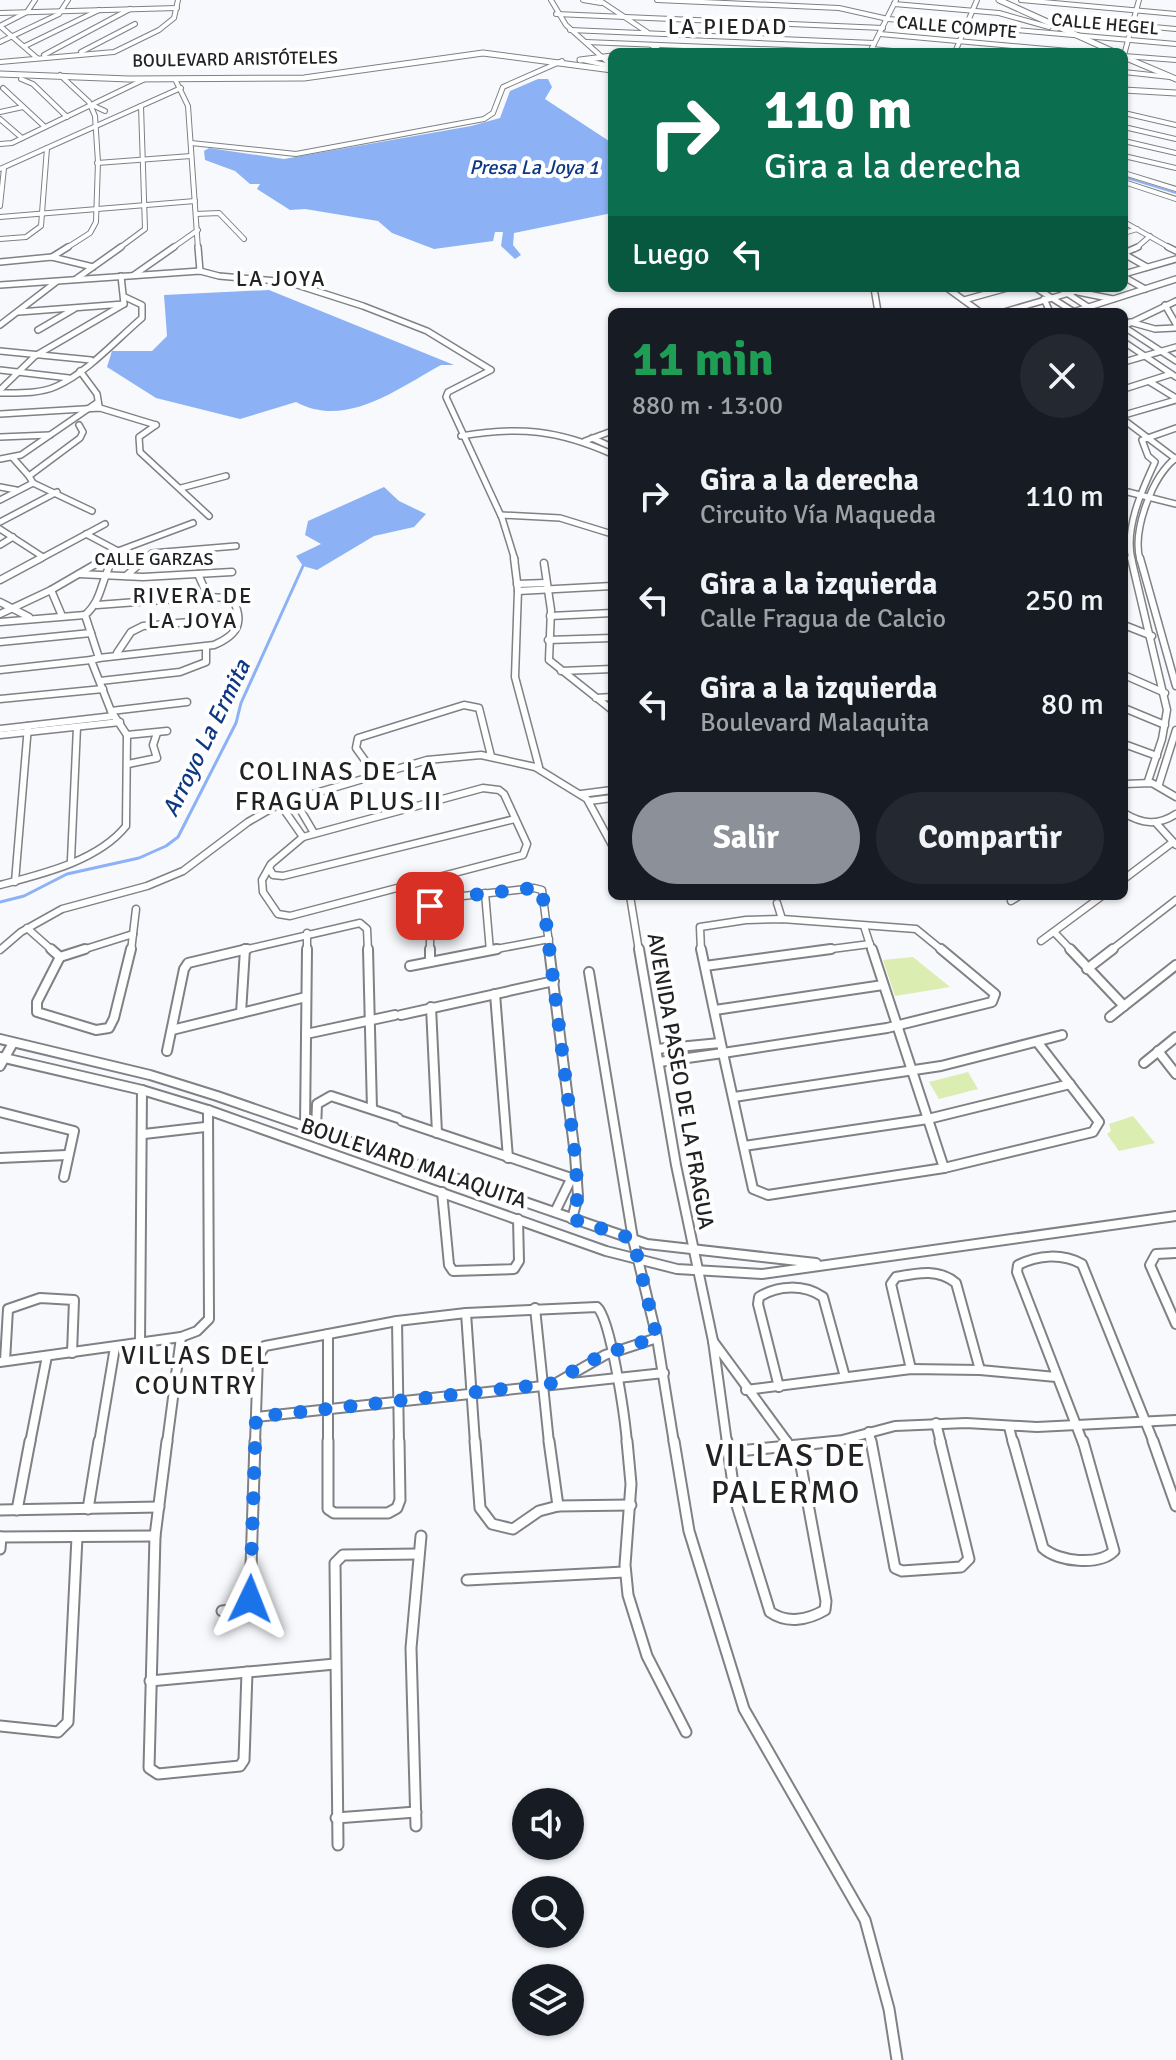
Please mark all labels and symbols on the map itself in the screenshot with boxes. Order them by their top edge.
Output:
street label: CALLE HEGEL [1050,8,1160,40]
street label: CALLE COMPTE [896,11,1018,43]
district label: LA PIEDAD [668,13,788,40]
street label: BOULEVARD ARISTÓTELES [132,46,338,72]
water label: Presa La Joya 1 [469,155,599,180]
district label: LA JOYA [236,265,326,292]
street label: CALLE GARZAS [95,548,213,570]
district label: RIVERA DE LA JOYA [133,582,253,634]
water label: Arroyo La Ermita [155,654,257,821]
district label: COLINAS DE LA FRAGUA PLUS II [235,756,443,818]
pin [396,872,464,940]
street label: AVENIDA PASEO DE LA FRAGUA [642,931,720,1232]
street label: BOULEVARD MALAQUITA [297,1112,531,1215]
district label: VILLAS DEL COUNTRY [121,1340,271,1402]
district label: VILLAS DE PALERMO [705,1436,867,1512]
position arrow [208,1557,292,1641]

